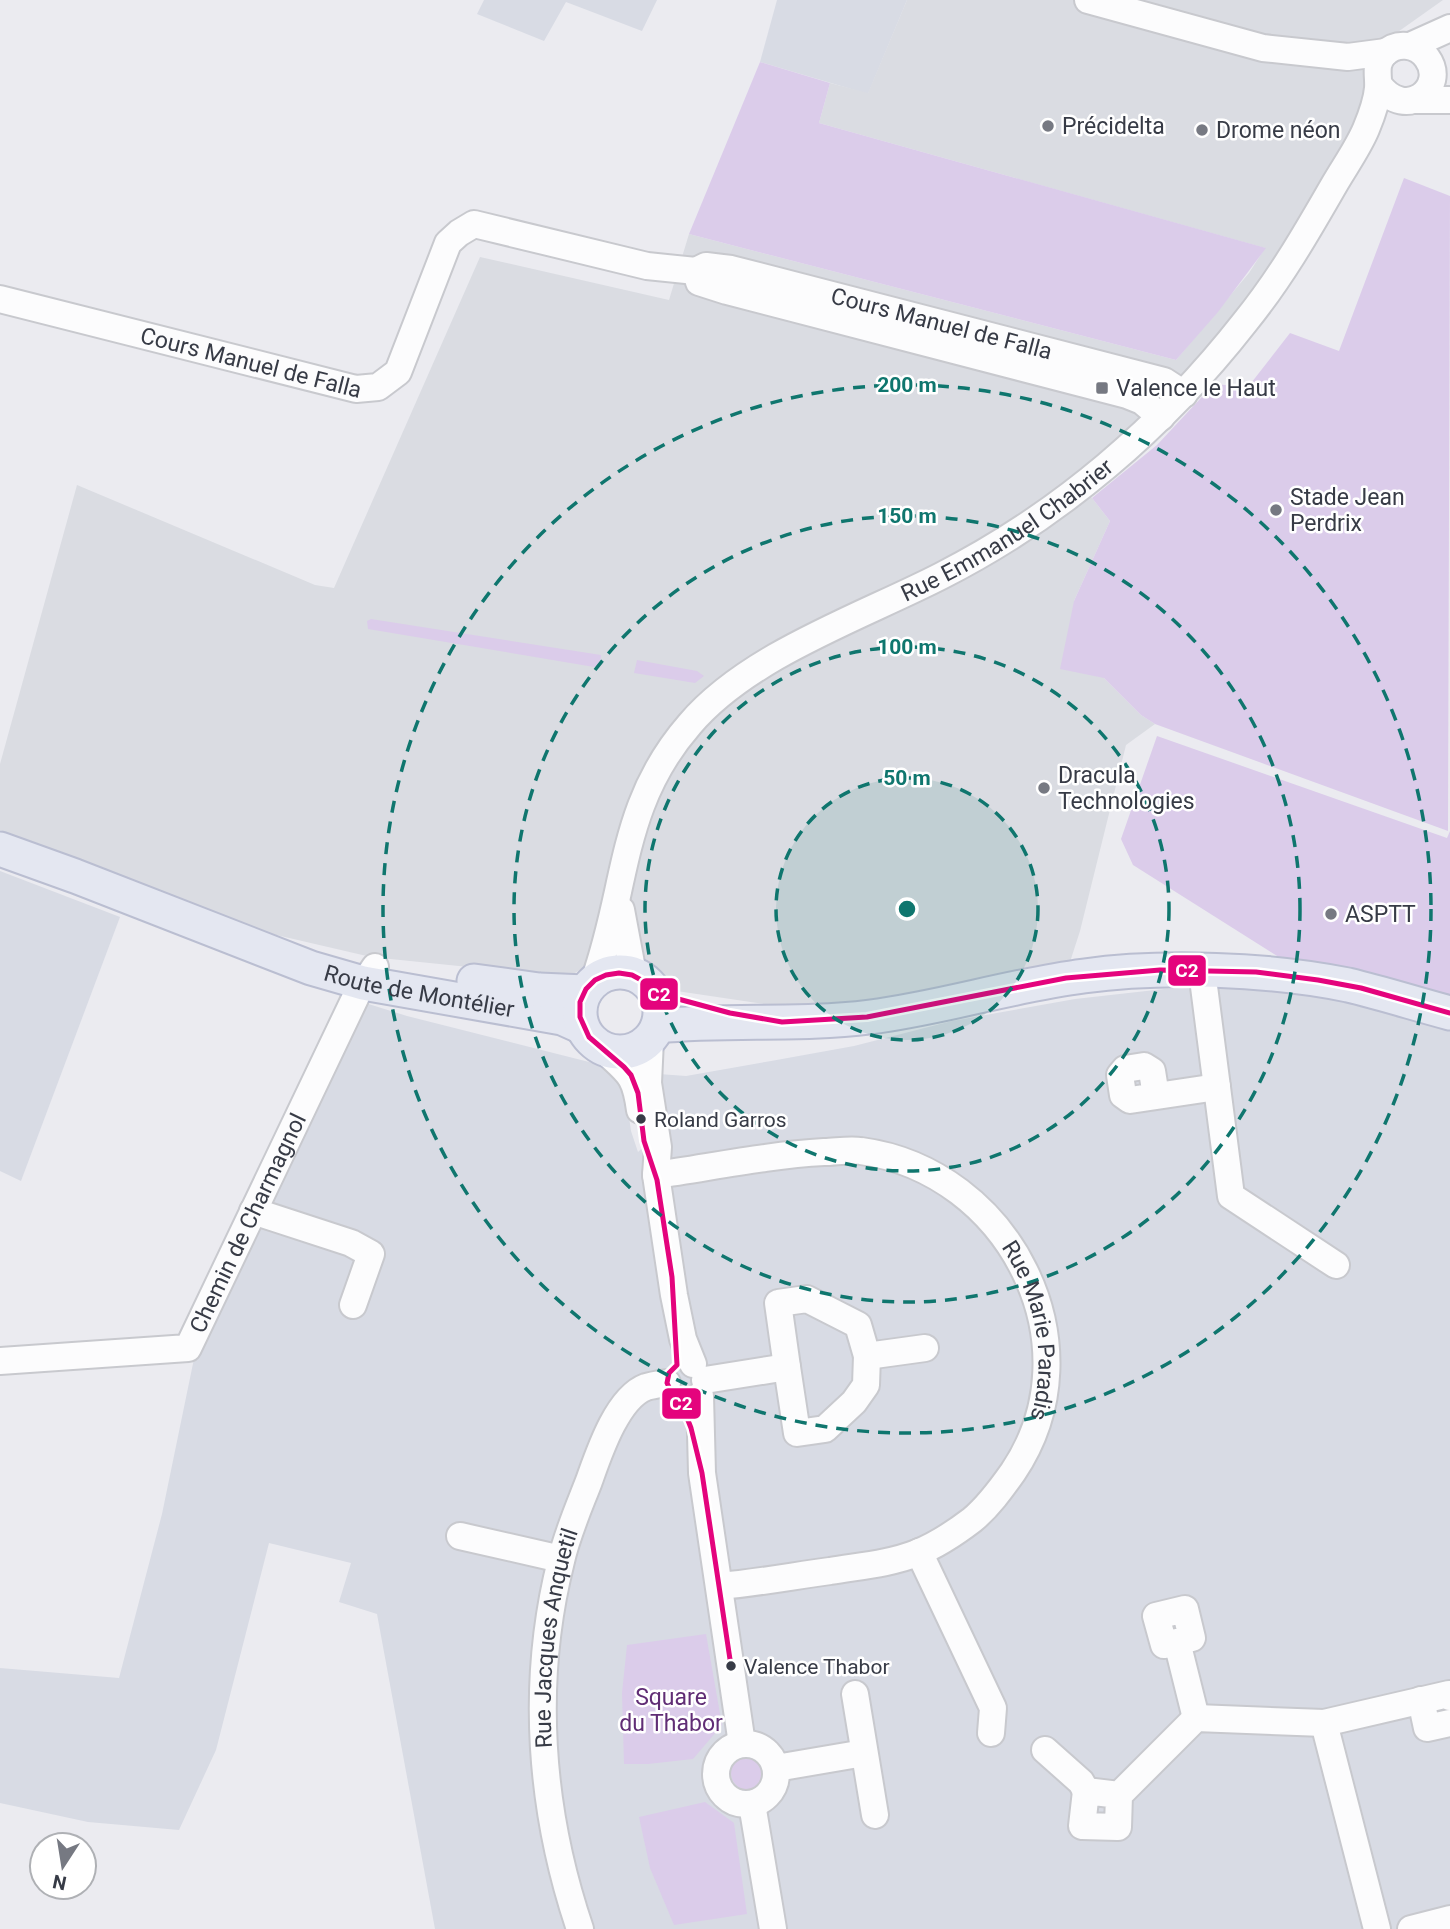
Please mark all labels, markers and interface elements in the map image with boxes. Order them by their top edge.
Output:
place label: Précidelta [1062,113,1165,140]
place label: Drome néon [1216,117,1341,144]
marker: Précidelta [1040,118,1056,134]
marker: Drome néon [1194,122,1210,138]
street label: Cours Manuel de Falla [828,282,1055,365]
street label: Cours Manuel de Falla [138,322,364,404]
text: 200 m [877,373,937,397]
place label: Valence le Haut [1116,375,1276,402]
marker: Valence le Haut [1094,380,1110,396]
street label: Rue Emmanuel Chabrier [897,453,1119,607]
place label: Stade Jean Perdrix [1290,484,1405,537]
marker: Stade Jean Perdrix [1268,502,1284,518]
text: 150 m [877,504,937,528]
text: 100 m [877,635,937,659]
place label: Dracula Technologies [1058,762,1195,815]
text: 50 m [883,766,931,790]
marker: Dracula Technologies [1036,780,1052,796]
centre of rings [895,897,919,921]
place label: ASPTT [1345,901,1416,928]
marker: ASPTT [1323,906,1339,922]
line badge: C2 [1167,954,1207,987]
street label: Route de Montélier [321,959,517,1023]
text: C2 [1175,959,1199,982]
line badge: C2 [639,977,679,1011]
text: C2 [647,983,671,1006]
place label: Roland Garros [654,1108,787,1132]
street label: Chemin de Charmagnol [184,1109,312,1337]
marker: Roland Garros [634,1112,648,1126]
street label: Rue Marie Paradis [996,1236,1060,1423]
line badge: C2 [661,1387,702,1420]
text: C2 [669,1392,693,1415]
street label: Rue Jacques Anquetil [530,1525,584,1749]
place label: Valence Thabor [744,1655,890,1679]
marker: Valence Thabor [724,1659,738,1673]
park label: Square du Thabor [619,1684,723,1737]
north arrow [28,1831,98,1901]
text: N [51,1869,69,1895]

